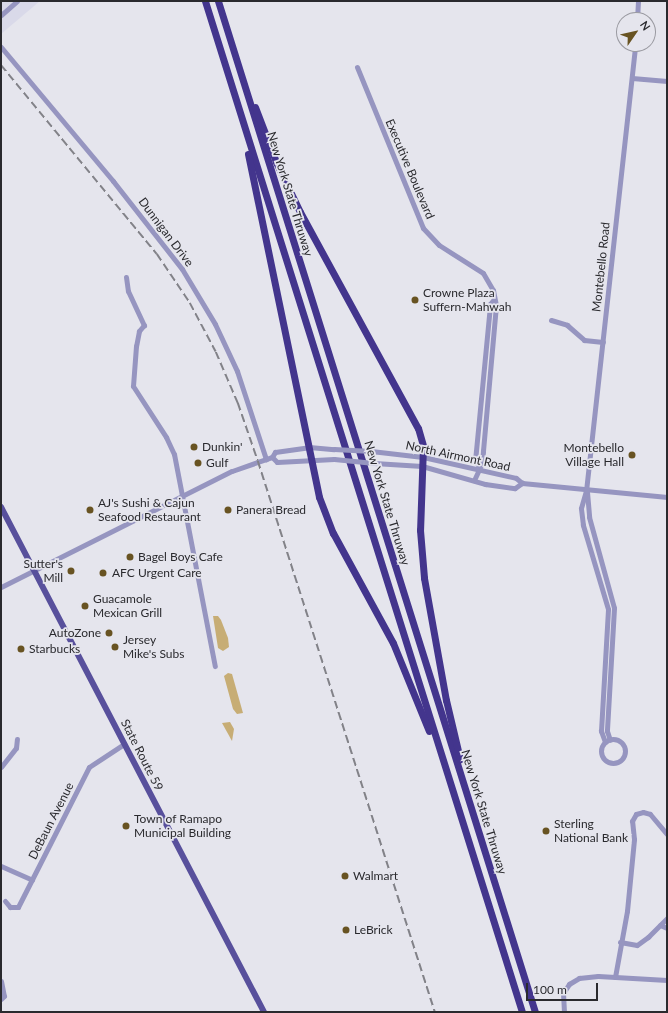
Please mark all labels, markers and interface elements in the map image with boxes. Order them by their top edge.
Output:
north arrow [616,12,656,52]
text: N [638,18,653,33]
street label: Executive Boulevard [382,117,438,221]
street label: New York State Thruway [264,130,316,258]
street label: Dunnigan Drive [135,195,197,269]
street label: Montebello Road [589,221,613,313]
place label: Crowne Plaza Suffern-Mahwah [423,286,511,314]
marker: Crowne Plaza Suffern-Mahwah [410,295,420,305]
street label: North Airmont Road [404,438,512,474]
street label: New York State Thruway [361,439,413,567]
place label: Dunkin' [202,440,242,454]
place label: Montebello Village Hall [563,441,624,469]
marker: Dunkin' [189,442,199,452]
marker: Montebello Village Hall [627,450,637,460]
place label: Gulf [206,456,228,470]
marker: Gulf [193,458,203,468]
place label: AJ's Sushi & Cajun Seafood Restaurant [98,496,201,524]
place label: Panera Bread [236,503,306,517]
marker: AJ's Sushi & Cajun Seafood Restaurant [85,505,95,515]
marker: Panera Bread [223,505,233,515]
place label: Bagel Boys Cafe [138,550,223,564]
marker: Bagel Boys Cafe [125,552,135,562]
place label: Sutter's Mill [24,557,63,585]
marker: Sutter's Mill [66,566,76,576]
place label: AFC Urgent Care [112,566,202,580]
marker: AFC Urgent Care [97,567,109,579]
place label: Guacamole Mexican Grill [93,592,162,620]
marker: Guacamole Mexican Grill [80,601,90,611]
place label: AutoZone [49,626,101,640]
marker: AutoZone [104,628,114,638]
place label: Jersey Mike's Subs [123,633,184,661]
place label: Starbucks [29,642,80,656]
marker: Jersey Mike's Subs [110,642,120,652]
marker: Starbucks [16,644,26,654]
street label: State Route 59 [118,717,166,793]
street label: New York State Thruway [458,748,510,876]
street label: DeBaun Avenue [25,780,77,862]
place label: Town of Ramapo Municipal Building [134,812,231,840]
place label: Sterling National Bank [554,817,628,845]
marker: Town of Ramapo Municipal Building [121,821,131,831]
marker: Sterling National Bank [541,826,551,836]
place label: Walmart [353,869,398,883]
marker: Walmart [340,871,350,881]
place label: LeBrick [354,923,393,937]
marker: LeBrick [341,925,351,935]
scale bar [528,975,600,1001]
text: 100 m [533,982,567,997]

